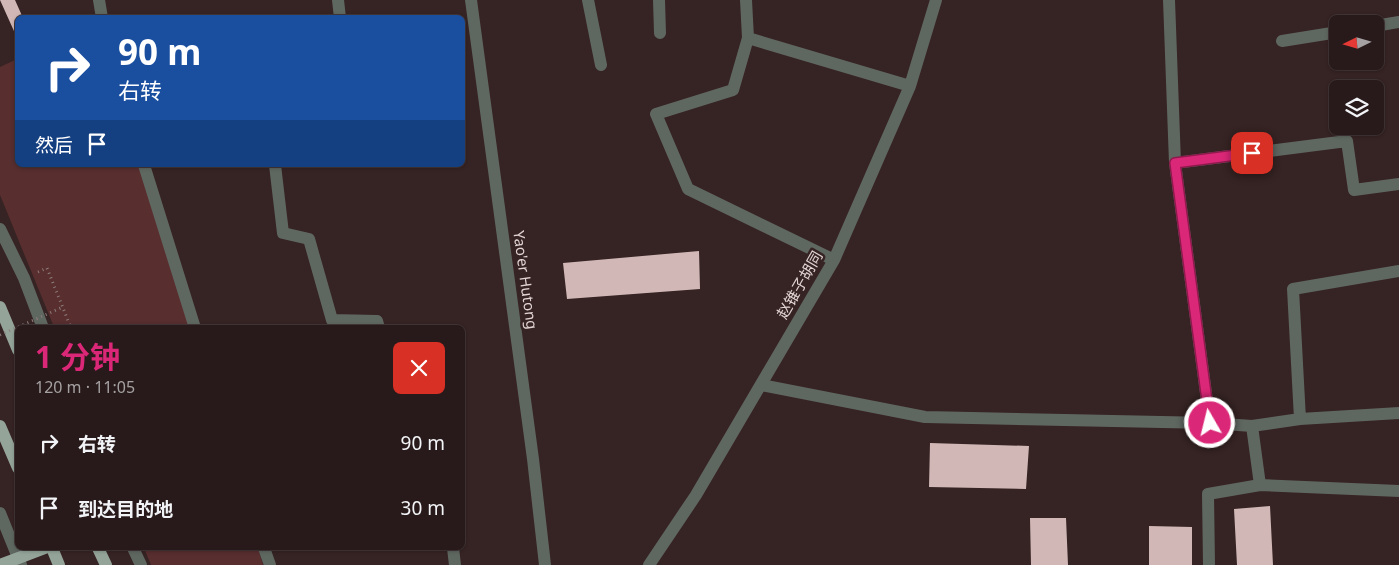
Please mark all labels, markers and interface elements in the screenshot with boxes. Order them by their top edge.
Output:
north arrow [1329,15,1384,70]
map controls [1329,15,1384,135]
text: 90 m [118,28,201,75]
icon: right [35,35,100,100]
text: 右转 [118,75,162,105]
button: layers [1329,80,1384,135]
icon: arrive [83,130,111,158]
text: 然后 [35,132,73,158]
pin [1231,132,1273,174]
icon: arrive [1238,139,1266,167]
street label: Yao'er Hutong [509,229,543,331]
street label: 赵锥子胡同 [772,247,827,322]
text: 1 分钟 [35,336,120,377]
button: close [393,342,445,394]
text: 120 m · 11:05 [35,376,135,398]
position arrow [1183,396,1235,448]
icon: right [35,429,63,457]
text: 90 m [401,430,445,456]
text: 右转 [78,431,116,457]
icon: arrive [35,494,63,522]
text: 30 m [401,495,445,521]
text: 到达目的地 [78,496,173,522]

